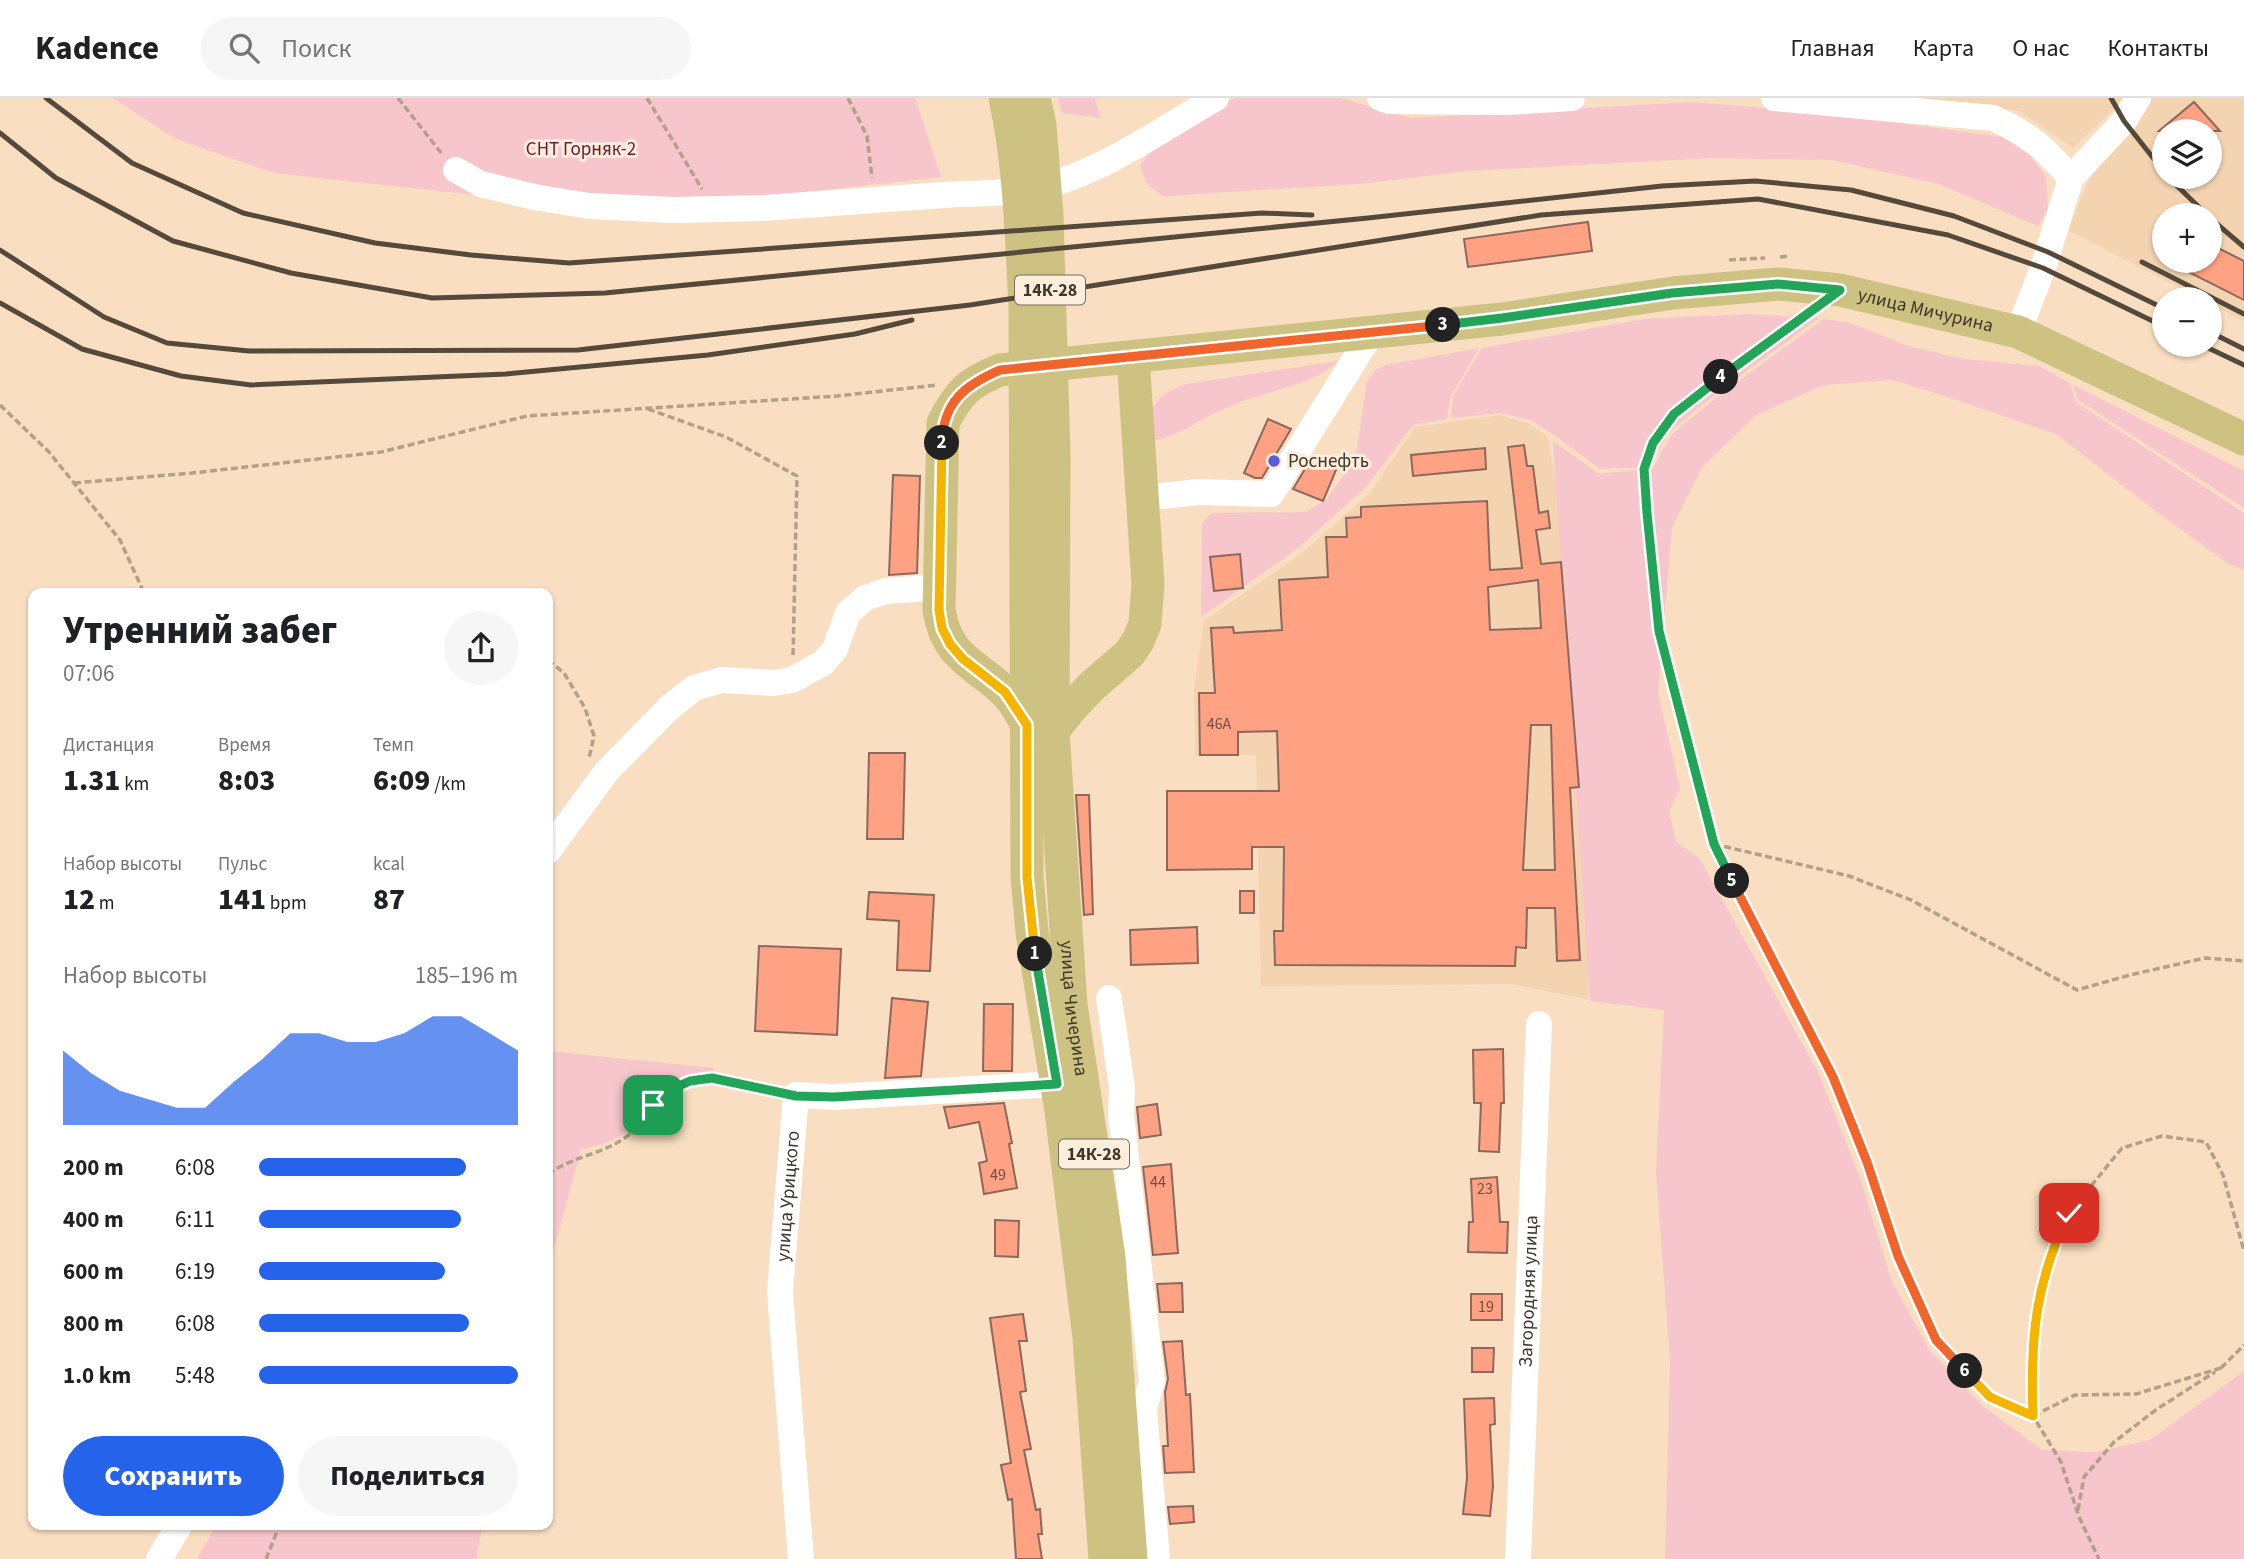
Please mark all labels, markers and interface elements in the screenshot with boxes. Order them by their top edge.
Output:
search box [201,17,691,80]
text: Kadence [35,25,159,72]
icon: search [225,29,263,67]
text: Поиск [281,30,351,67]
text: Главная [1790,31,1875,66]
text: Карта [1913,31,1974,66]
text: О нас [2012,31,2069,66]
text: Контакты [2107,31,2209,66]
map controls [2152,119,2222,357]
button: layers [2152,119,2222,189]
park label: СНТ Горняк-2 [526,136,636,163]
button: + [2152,203,2222,273]
road number: 14К-28 [1015,275,1085,304]
street label: улица Мичурина [1855,281,1996,339]
button: − [2152,287,2222,357]
pin: 3 [1426,308,1460,342]
text: 3 [1437,311,1448,338]
pin: 4 [1704,360,1738,394]
text: 4 [1715,363,1726,390]
pin: 2 [925,426,960,460]
text: 2 [936,429,947,456]
place label: Роснефть [1288,448,1369,475]
marker: Роснефть [1266,453,1282,469]
text: Утренний забег [63,604,337,658]
button: share [444,611,518,685]
text: 07:06 [63,657,114,690]
house number: 46А [1207,713,1232,735]
text: Дистанция [63,732,154,759]
text: Время [218,732,271,759]
text: Темп [373,732,414,759]
text: 1.31 [63,759,120,802]
text: 8:03 [218,759,275,802]
text: 6:09 [373,759,430,802]
text: km [120,771,149,798]
text: /km [430,771,466,798]
text: Набор высоты [63,851,182,878]
text: Пульс [218,851,267,878]
text: kcal [373,851,405,878]
pin: 5 [1714,864,1750,898]
text: 5 [1726,867,1737,894]
text: 12 [63,878,95,921]
text: 141 [218,878,266,921]
text: 87 [373,878,405,921]
text: m [95,890,115,917]
text: bpm [266,890,307,917]
pin: 1 [1018,936,1052,972]
street label: улица Чичерина [1053,939,1095,1078]
text: 1 [1029,940,1040,967]
text: Набор высоты [63,959,207,992]
text: 185–196 m [415,959,518,992]
pin [623,1075,683,1135]
icon: arrive [634,1086,672,1124]
street label: улица Урицкого [769,1130,807,1263]
road number: 14К-28 [1059,1140,1129,1168]
text: 200 m [63,1151,124,1184]
text: 6:08 [175,1151,215,1184]
house number: 49 [990,1164,1006,1186]
house number: 44 [1150,1171,1166,1193]
house number: 23 [1477,1178,1493,1200]
pin [2039,1183,2099,1243]
icon: check [2050,1194,2088,1232]
text: 400 m [63,1203,124,1236]
text: 6:11 [175,1203,215,1236]
street label: Загородняя улица [1512,1215,1545,1368]
text: 600 m [63,1255,124,1288]
text: 6:19 [175,1255,215,1288]
house number: 19 [1478,1296,1494,1318]
text: 800 m [63,1307,124,1340]
text: 6:08 [175,1307,215,1340]
pin: 6 [1948,1354,1982,1388]
text: 6 [1959,1357,1970,1384]
text: 1.0 km [63,1359,131,1392]
text: 5:48 [175,1359,215,1392]
button: Сохранить [63,1436,284,1516]
button: Поделиться [298,1436,518,1516]

